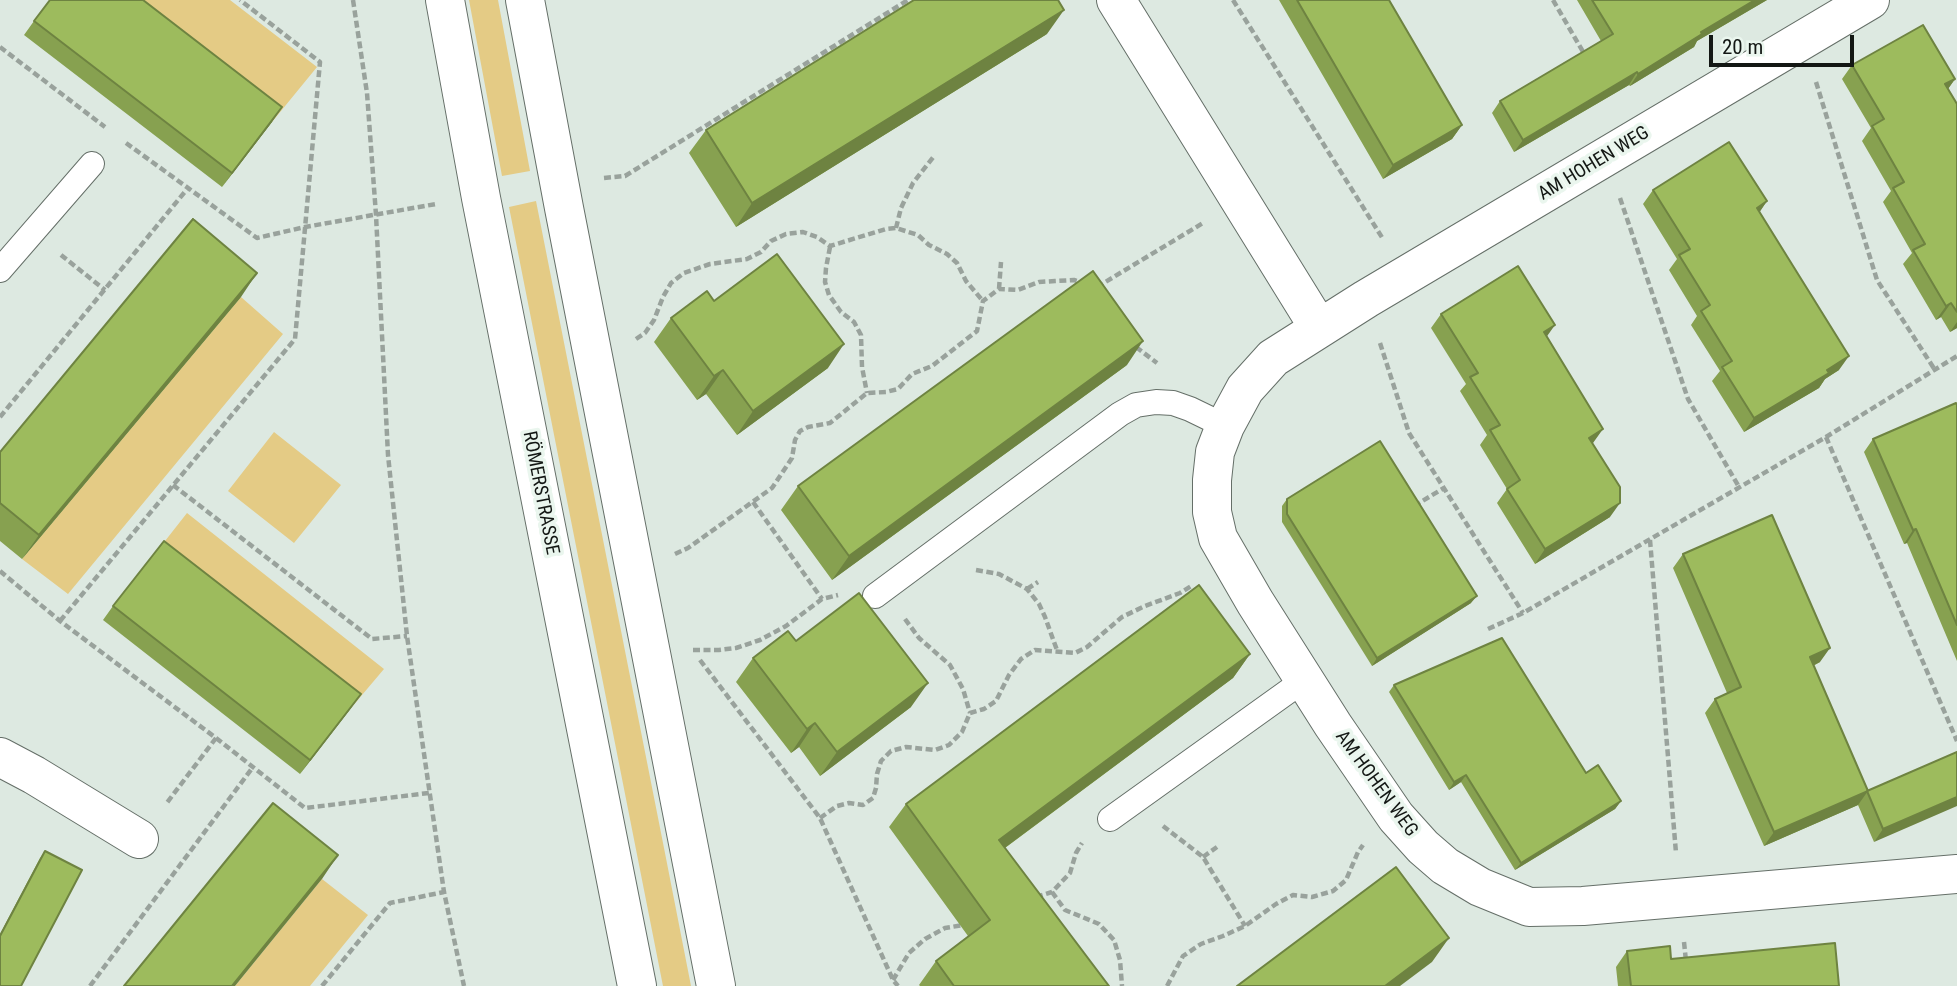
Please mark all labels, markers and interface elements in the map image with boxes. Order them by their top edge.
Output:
scale bar [1712,21,1857,65]
text: 20 m [1722,35,1763,59]
street label: AM HOHEN WEG [1534,122,1654,206]
street label: RÖMERSTRASSE [517,429,563,557]
street label: AM HOHEN WEG [1330,727,1422,841]

